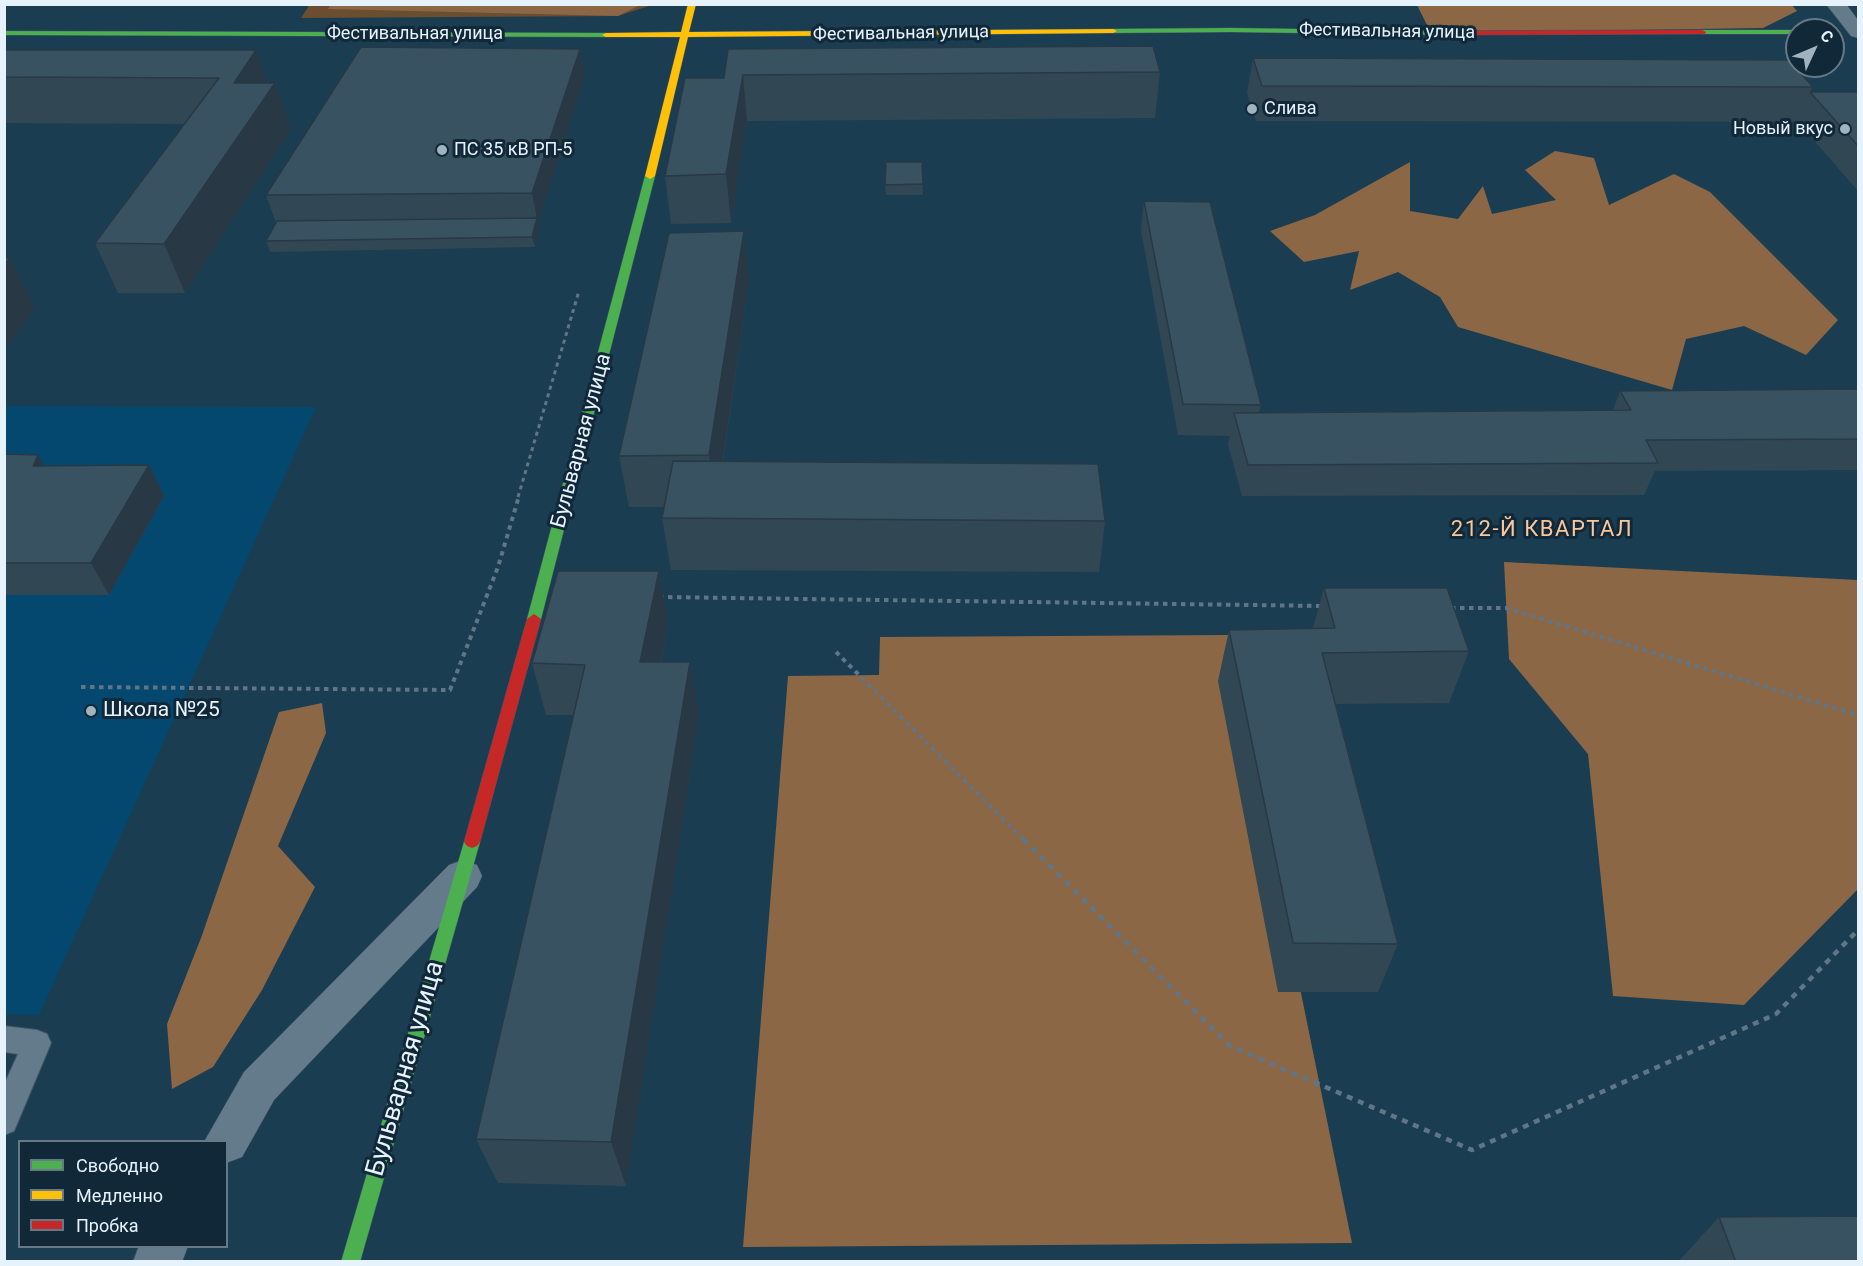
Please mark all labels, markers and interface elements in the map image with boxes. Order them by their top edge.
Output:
north arrow [1785,18,1845,78]
street label: Фестивальная улица [1299,20,1475,44]
street label: Фестивальная улица [813,22,989,46]
street label: Фестивальная улица [327,23,503,45]
text: С [1816,26,1837,47]
place label: Слива [1264,98,1317,120]
marker: Слива [1245,102,1259,116]
place label: Новый вкус [1733,118,1833,140]
marker: Новый вкус [1838,122,1852,136]
place label: ПС 35 кВ РП-5 [454,139,572,161]
marker: ПС 35 кВ РП-5 [435,143,449,157]
street label: Бульварная улица [547,351,617,531]
district label: 212-Й КВАРТАЛ [1451,517,1633,543]
place label: Школа №25 [103,698,220,724]
marker: Школа №25 [84,704,98,718]
street label: Бульварная улица [360,958,452,1180]
legend [18,1140,228,1248]
text: Свободно [76,1155,159,1176]
text: Медленно [76,1185,163,1206]
text: Пробка [76,1215,139,1236]

